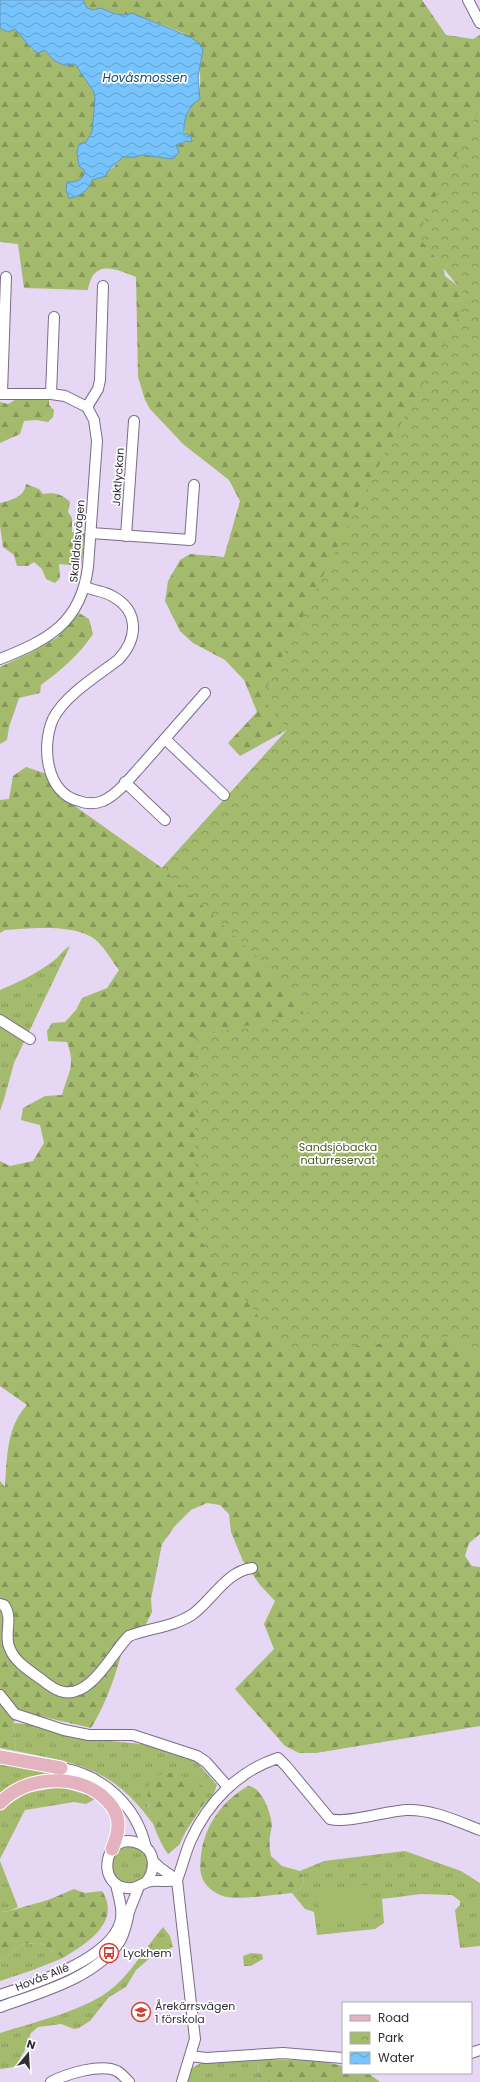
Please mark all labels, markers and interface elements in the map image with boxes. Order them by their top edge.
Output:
water label: Hovåsmossen [103,69,187,86]
street label: Jaktlyckan [108,447,128,507]
street label: Skalldalsvägen [65,499,89,583]
park label: Sandsjöbacka naturreservat [299,1139,377,1168]
bus stop icon: Lyckhem [98,1942,120,1964]
place label: Lyckhem [123,1945,171,1961]
street label: Hovås Allé [13,1959,71,1995]
place label: Årekärrsvägen 1 förskola [155,1998,235,2027]
school or university icon: Årekärrsvägen 1 förskola [130,2001,152,2023]
legend [342,2002,472,2074]
text: Road [378,2009,409,2026]
text: Park [378,2029,405,2046]
north arrow [8,2034,48,2074]
text: N [25,2036,38,2053]
text: Water [378,2049,415,2066]

